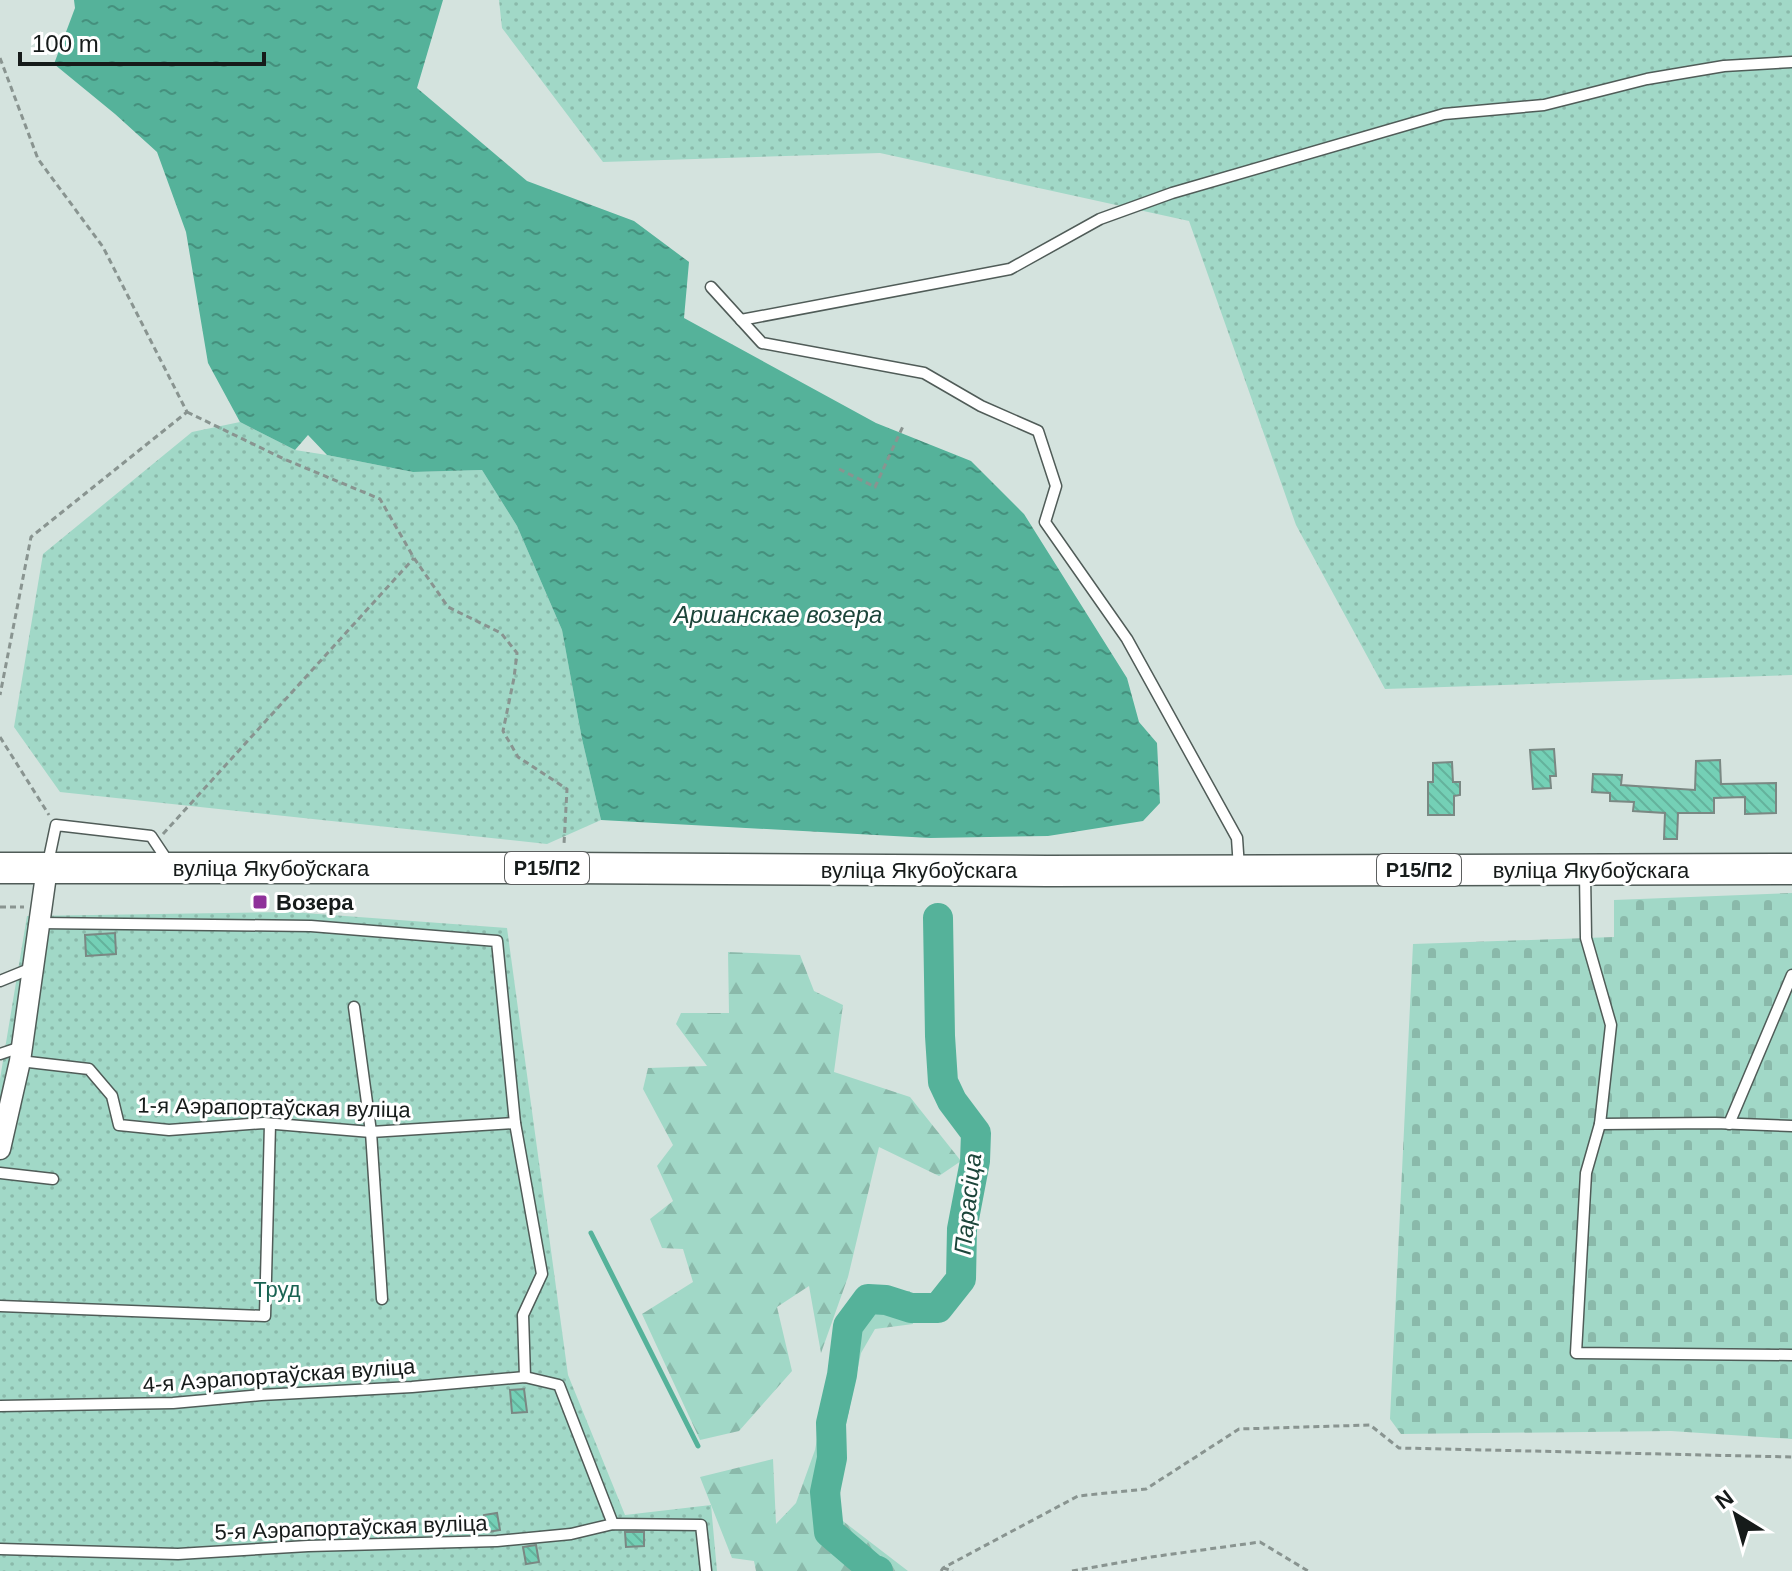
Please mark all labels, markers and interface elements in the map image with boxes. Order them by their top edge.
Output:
scale bar [20,16,264,66]
text: 100 m [32,30,99,57]
water label: Аршанскае возера [672,601,882,628]
road number: Р15/П2 [505,852,589,884]
road number: Р15/П2 [1377,854,1461,886]
street label: вуліца Якубоўскага [173,856,370,881]
street label: вуліца Якубоўскага [821,858,1018,883]
street label: вуліца Якубоўскага [1493,858,1690,883]
place label: Возера [276,890,354,915]
marker: Возера [251,893,269,911]
street label: 1-я Аэрапортаўская вуліца [137,1093,411,1122]
water label: Парасіца [949,1152,986,1256]
park label: Труд [253,1277,301,1302]
street label: 4-я Аэрапортаўская вуліца [142,1353,417,1397]
north arrow [1696,1475,1776,1555]
text: N [1710,1485,1738,1514]
street label: 5-я Аэрапортаўская вуліца [214,1510,489,1545]

